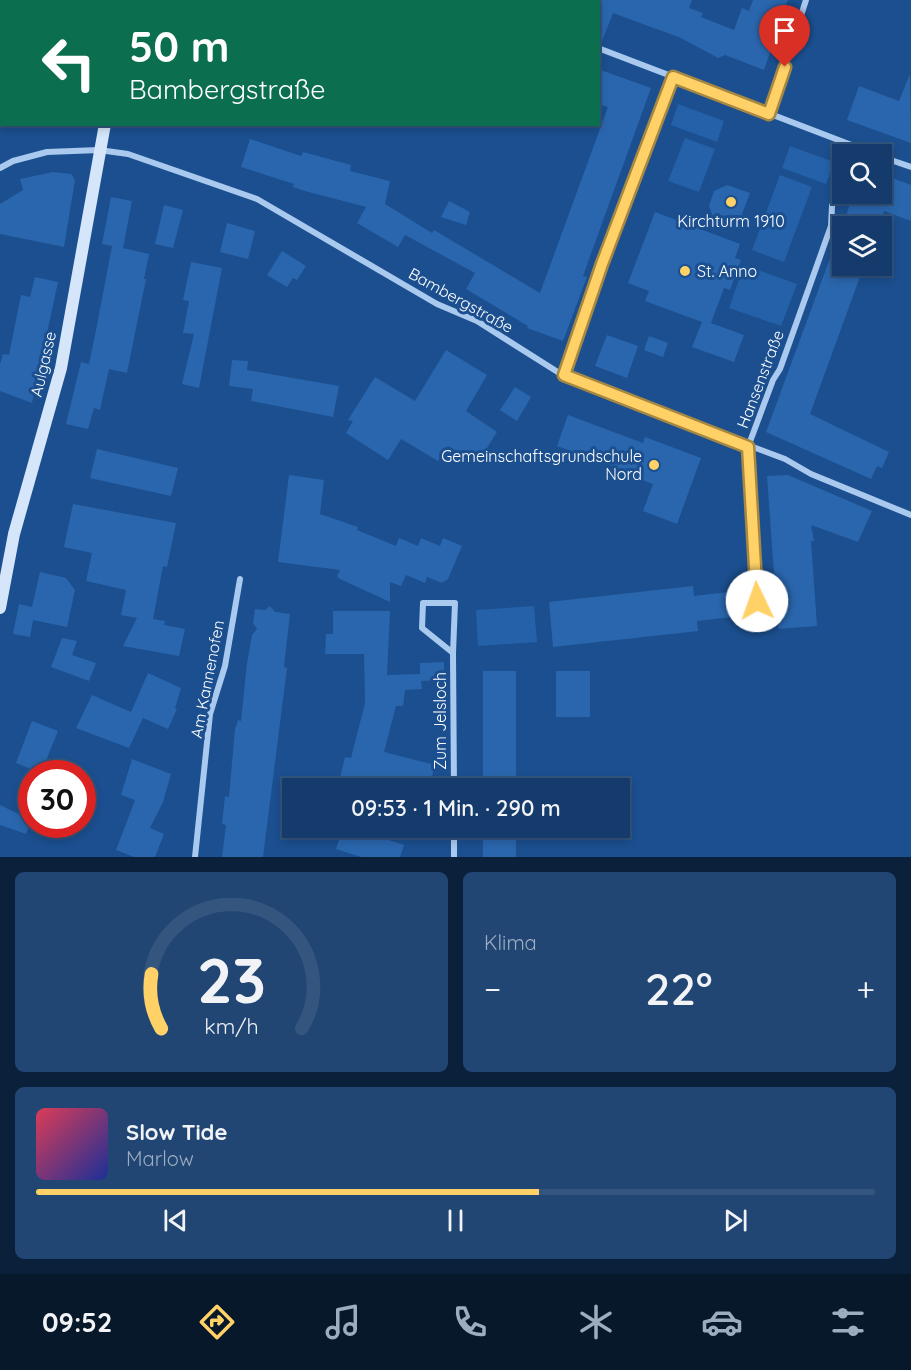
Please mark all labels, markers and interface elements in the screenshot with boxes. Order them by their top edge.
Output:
pin [759,5,810,67]
icon: arrive [768,14,801,47]
text: 50 m [129,20,229,73]
icon: left [30,24,108,102]
text: Bambergstraße [129,72,326,106]
map controls [832,144,892,276]
button: search [832,144,892,204]
marker: Kirchturm 1910 [724,195,738,209]
place label: Kirchturm 1910 [677,211,785,231]
button: layers [832,216,892,276]
place label: St. Anno [697,261,757,281]
street label: Bambergstraße [405,263,517,337]
marker: St. Anno [678,264,692,278]
street label: Hansenstraße [732,327,788,431]
street label: Aulgasse [26,329,60,399]
place label: Gemeinschaftsgrundschule Nord [441,446,642,484]
marker: Gemeinschaftsgrundschule Nord [647,458,661,472]
position arrow [725,569,789,633]
street label: Am Kannenofen [186,618,228,740]
street label: Zum Jelsloch [430,672,450,770]
speed limit sign: 30 [18,760,96,838]
text: 09:53 · 1 Min. · 290 m [351,794,561,822]
text: Klima [484,930,537,955]
text: 23 [197,941,266,1019]
text: 22° [645,960,713,1016]
text: − [484,968,501,1009]
text: + [856,968,875,1009]
text: km/h [204,1013,259,1039]
text: Slow Tide [126,1118,227,1146]
text: Marlow [126,1146,194,1171]
icon: previous [159,1204,192,1237]
icon: pause [439,1204,472,1237]
icon: next [719,1204,752,1237]
icon: directions [196,1301,238,1343]
icon: music [322,1301,364,1343]
icon: phone [449,1301,491,1343]
icon: climate [575,1301,617,1343]
icon: car [701,1301,743,1343]
icon: filters [827,1301,869,1343]
text: 09:52 [42,1305,112,1339]

